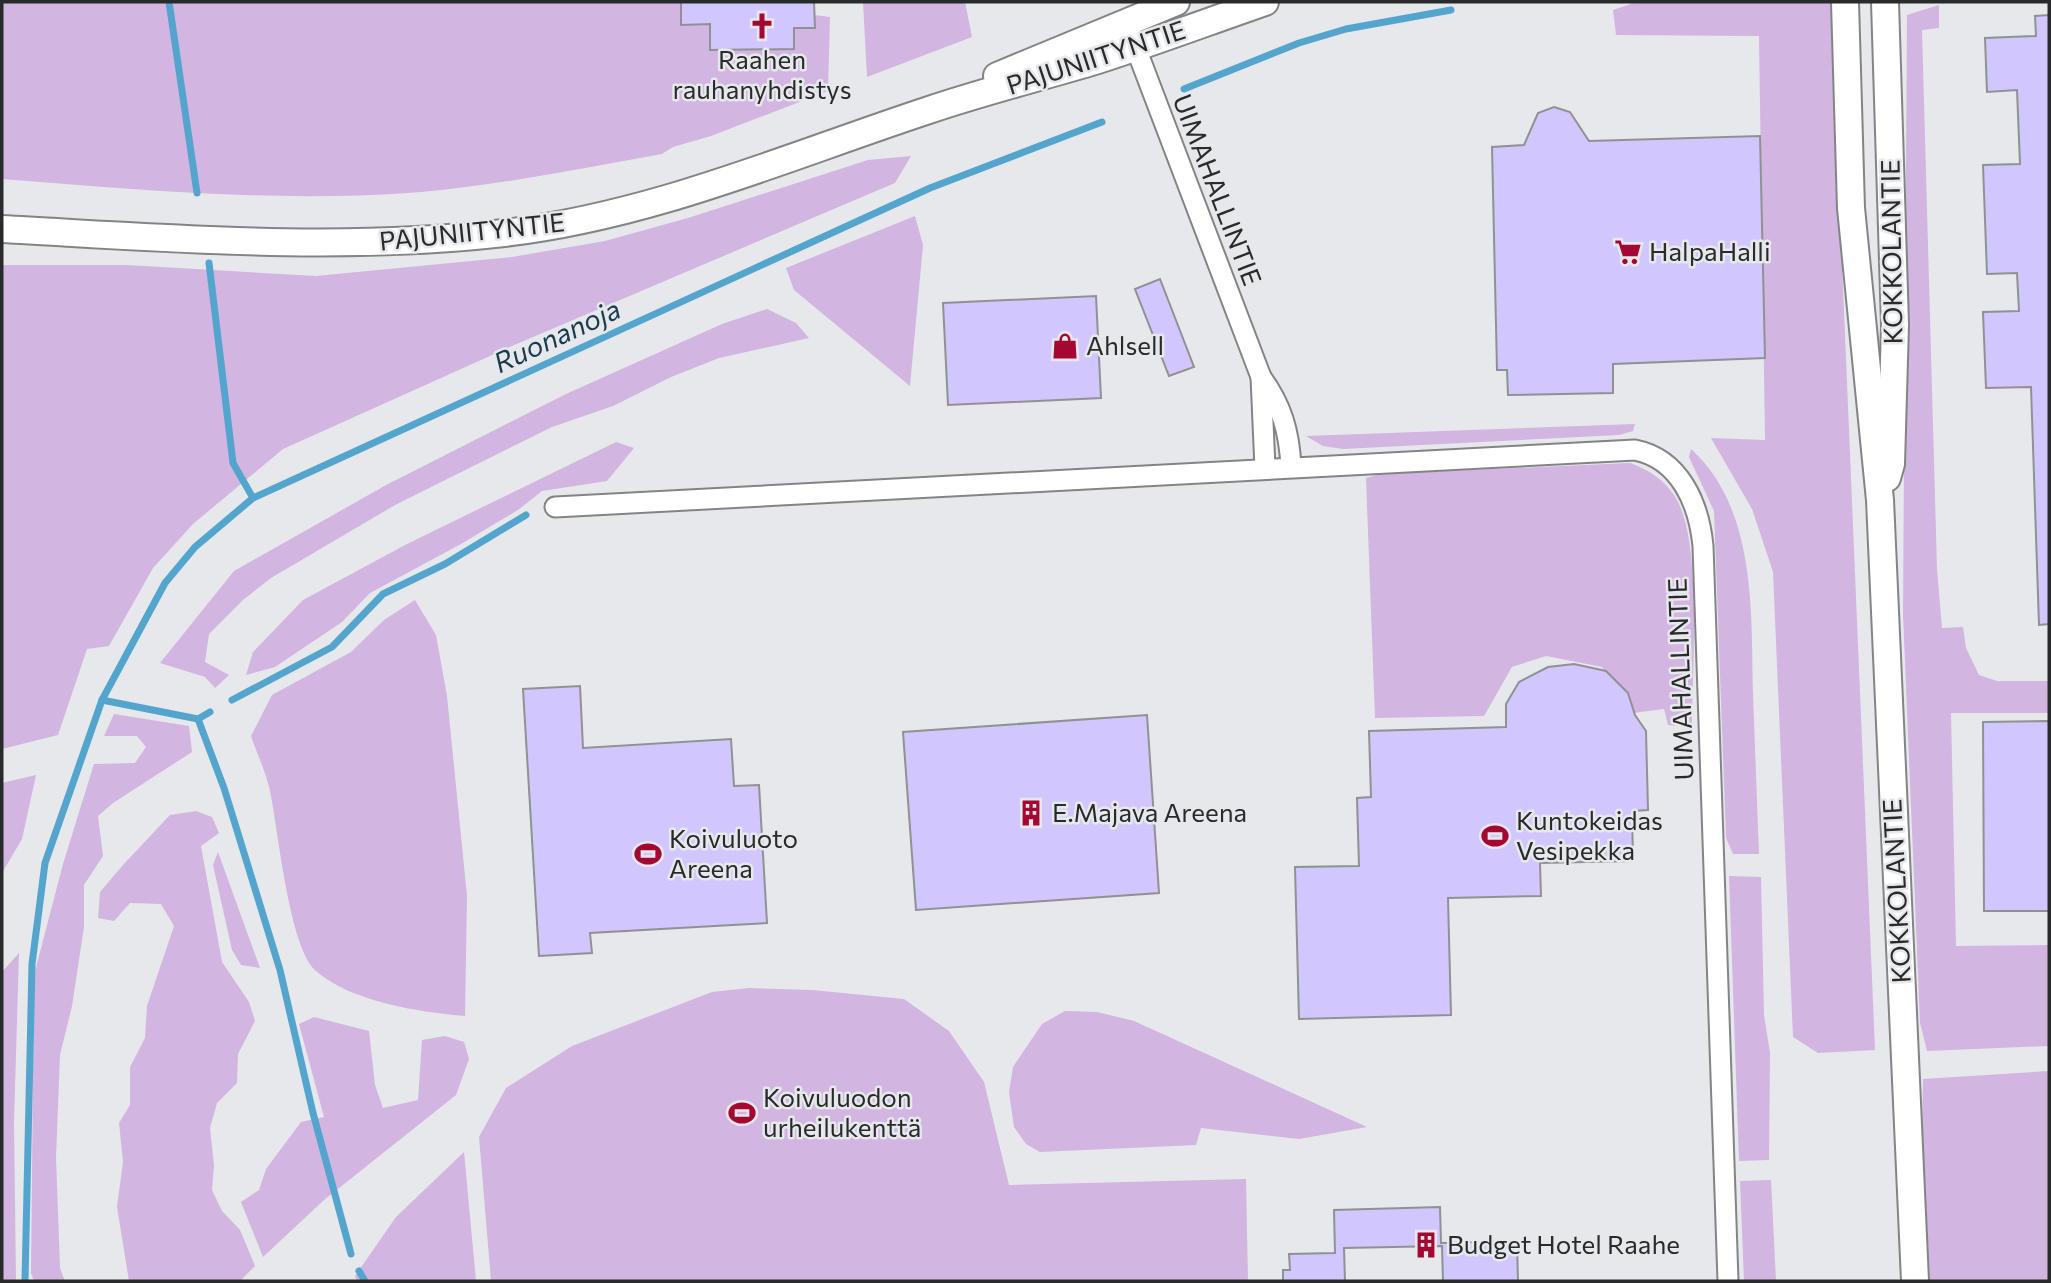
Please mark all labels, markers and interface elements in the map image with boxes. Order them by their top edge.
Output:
church icon: Raahen rauhanyhdistys [747,11,777,41]
street label: PAJUNIITYNTIE [1002,13,1189,100]
place label: Raahen rauhanyhdistys [673,43,851,104]
street label: UIMAHALLINTIE [1168,89,1269,290]
street label: KOKKOLANTIE [1873,159,1908,345]
street label: PAJUNIITYNTIE [378,205,566,256]
place label: HalpaHalli [1649,235,1771,266]
supermarket icon: HalpaHalli [1613,237,1643,267]
water label: Ruonanoja [488,291,625,379]
place label: Ahlsell [1086,329,1164,360]
shop icon: Ahlsell [1050,331,1080,361]
street label: UIMAHALLINTIE [1660,577,1699,781]
place label: E.Majava Areena [1052,796,1247,827]
building icon: E.Majava Areena [1016,798,1046,828]
street label: KOKKOLANTIE [1875,798,1916,984]
place label: Kuntokeidas Vesipekka [1516,804,1663,865]
sports icon: Kuntokeidas Vesipekka [1480,821,1510,851]
place label: Koivuluoto Areena [669,822,798,883]
sports icon: Koivuluoto Areena [633,839,663,869]
place label: Koivuluodon urheilukenttä [763,1081,921,1142]
sports icon: Koivuluodon urheilukenttä [727,1098,757,1128]
place label: Budget Hotel Raahe [1447,1228,1680,1259]
building icon: Budget Hotel Raahe [1411,1230,1441,1260]

